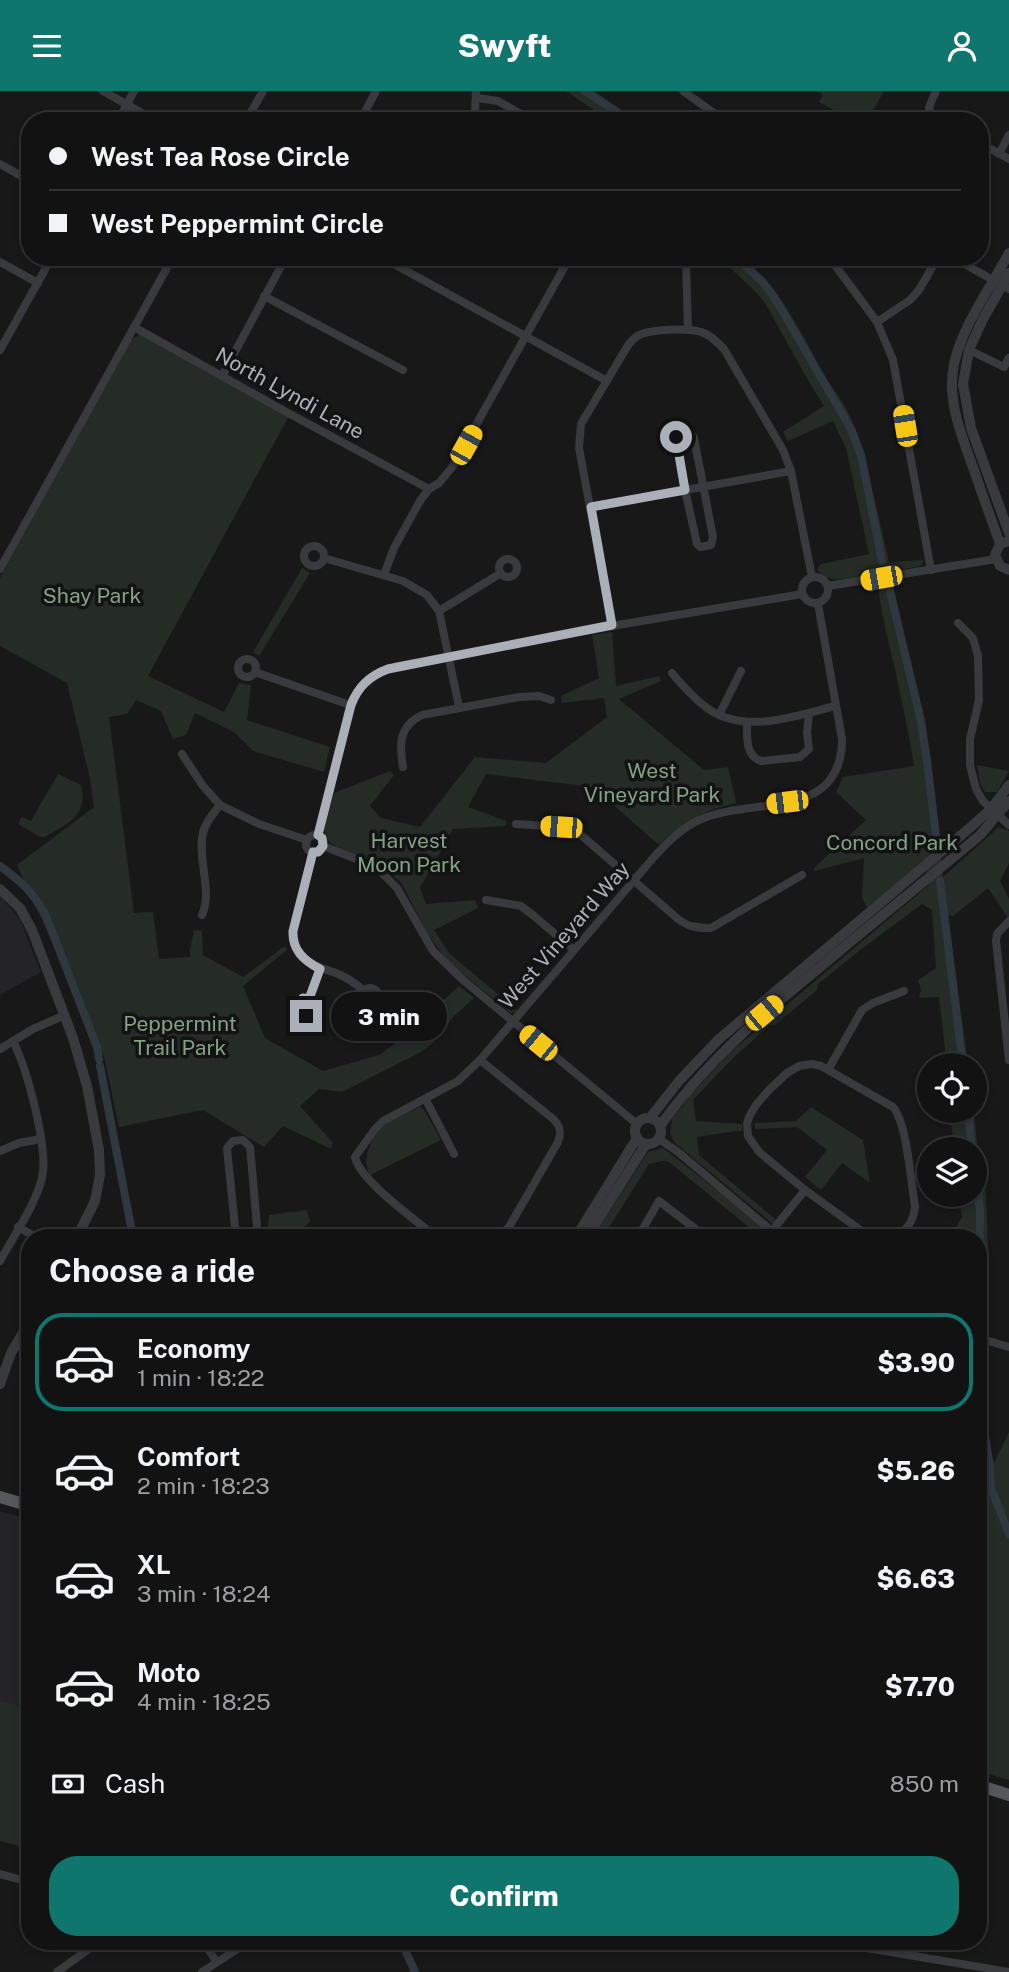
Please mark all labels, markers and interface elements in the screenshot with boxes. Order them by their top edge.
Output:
icon: menu [28,27,66,65]
text: Swyft [457,27,552,64]
icon: person [943,27,981,65]
text: West Tea Rose Circle [91,141,350,172]
text: West Peppermint Circle [91,208,384,239]
street label: North Lyndi Lane [211,342,369,444]
car [892,404,919,448]
route start [660,421,692,453]
car [447,422,486,468]
car [859,564,904,592]
park label: Shay Park [43,583,141,608]
park label: West Vineyard Park [584,758,720,807]
car [765,789,810,815]
car [540,815,583,839]
park label: Harvest Moon Park [357,828,461,877]
park label: Concord Park [826,830,958,855]
street label: West Vineyard Way [493,856,635,1014]
callout: 3 min [330,991,446,1041]
car [742,991,787,1035]
route end [290,1000,322,1032]
text: 3 min [358,1003,420,1030]
park label: Peppermint Trail Park [123,1011,237,1060]
car [516,1022,561,1064]
map controls [917,1053,987,1207]
button: locate [917,1053,987,1123]
button: layers [917,1137,987,1207]
text: Choose a ride [49,1252,255,1289]
icon: car [53,1331,116,1394]
text: Economy [137,1333,250,1364]
text: $3.90 [877,1347,955,1378]
text: 1 min · 18:22 [137,1364,265,1391]
icon: car [53,1439,116,1502]
text: Comfort [137,1441,240,1472]
text: $5.26 [876,1455,955,1486]
text: 2 min · 18:23 [137,1472,270,1499]
icon: car [53,1547,116,1610]
text: XL [137,1549,171,1580]
text: $6.63 [877,1563,955,1594]
text: 3 min · 18:24 [137,1580,270,1607]
icon: car [53,1655,116,1718]
text: Moto [137,1657,200,1688]
text: $7.70 [885,1671,955,1702]
text: 4 min · 18:25 [137,1688,271,1715]
icon: cash [49,1765,87,1803]
text: Cash [105,1768,165,1799]
text: 850 m [890,1770,959,1797]
button: Confirm [49,1856,959,1936]

